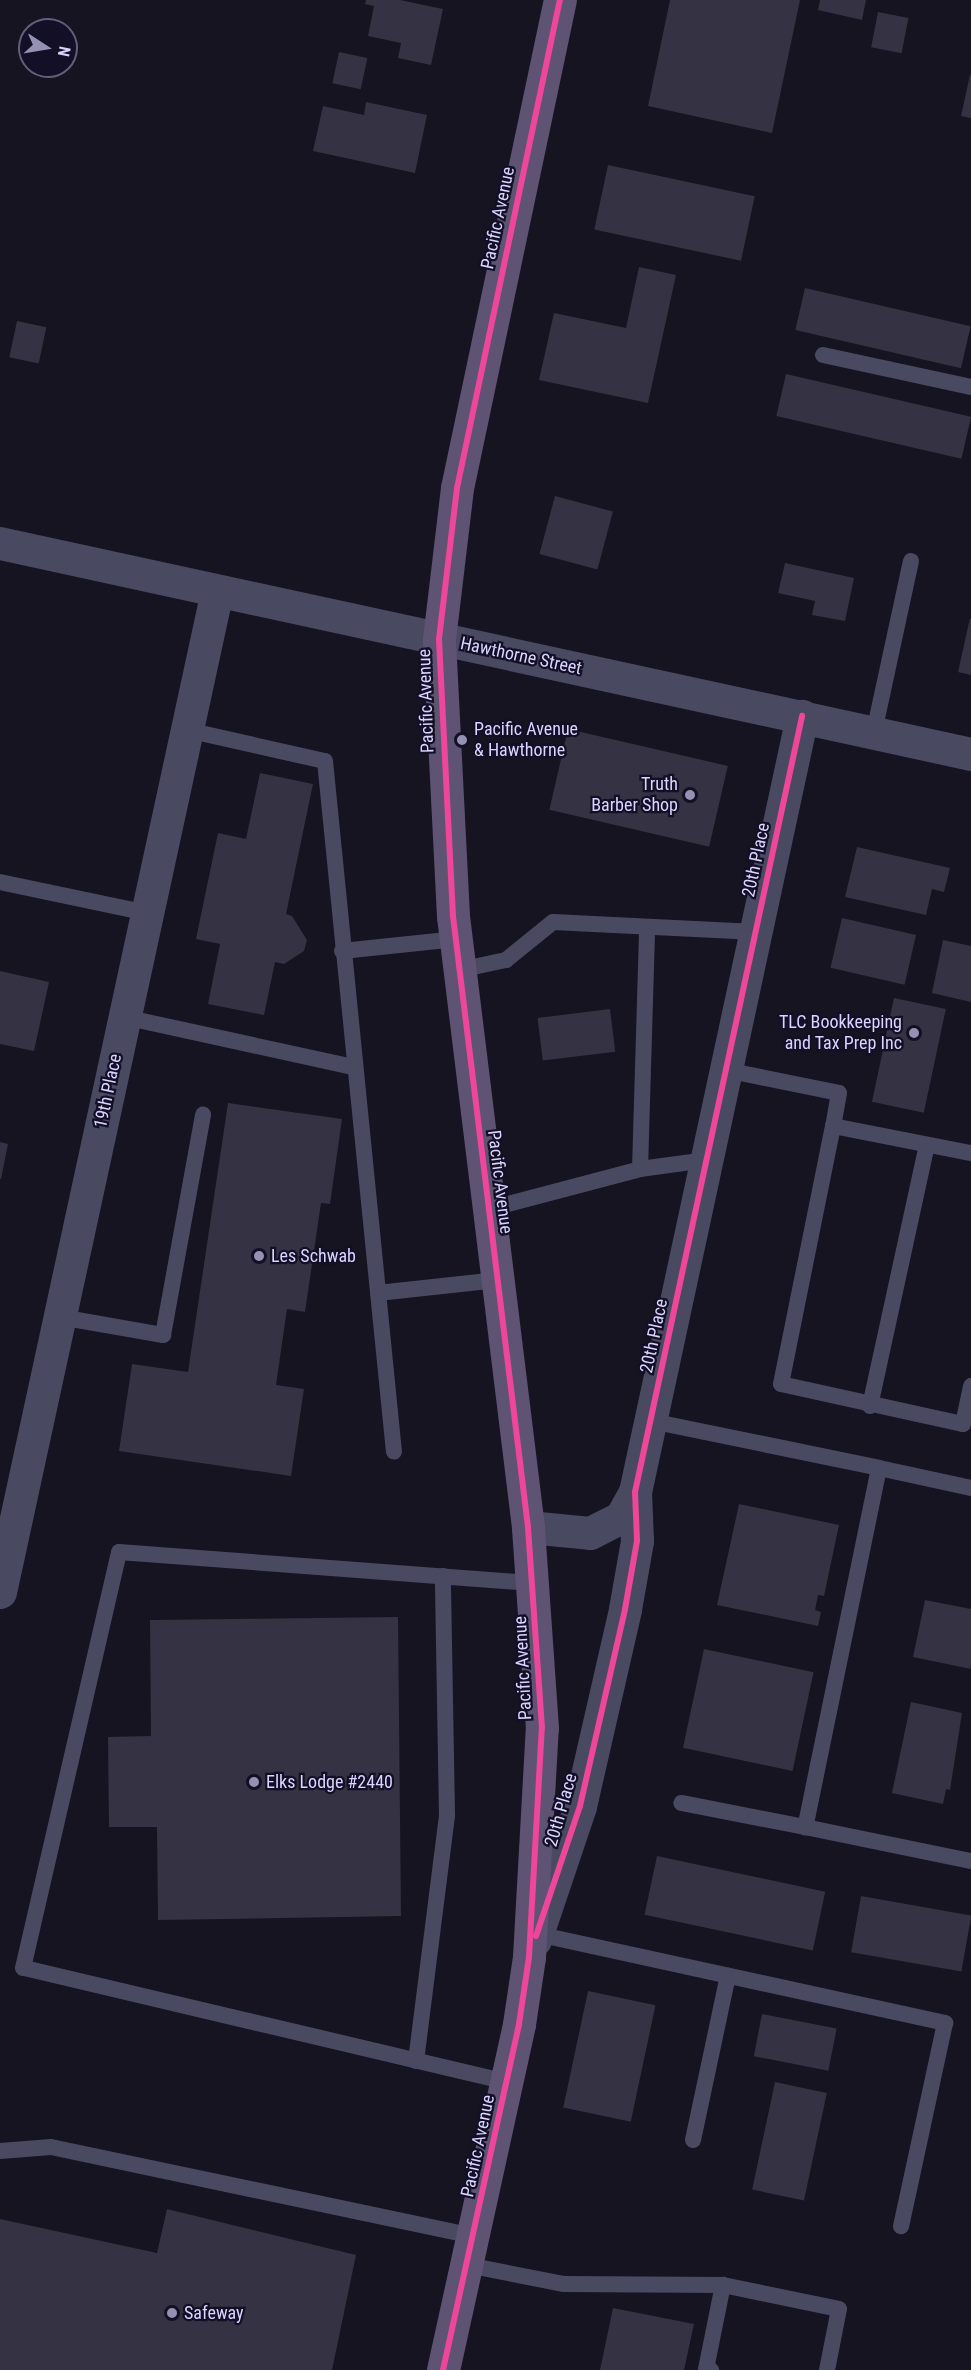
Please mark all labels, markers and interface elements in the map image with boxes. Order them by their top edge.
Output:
north arrow [18,18,78,78]
text: N [54,45,74,58]
street label: Pacific Avenue [477,165,519,271]
street label: Hawthorne Street [458,633,584,679]
street label: Pacific Avenue [413,649,439,753]
place label: Pacific Avenue & Hawthorne [474,719,578,762]
marker: Pacific Avenue & Hawthorne [455,733,469,747]
place label: Truth Barber Shop [591,774,678,816]
marker: Truth Barber Shop [683,788,697,802]
street label: 20th Place [738,821,774,899]
place label: TLC Bookkeeping and Tax Prep Inc [779,1012,902,1054]
marker: TLC Bookkeeping and Tax Prep Inc [907,1026,921,1040]
street label: 19th Place [90,1052,126,1130]
street label: Pacific Avenue [483,1129,517,1235]
place label: Les Schwab [271,1245,356,1267]
marker: Les Schwab [252,1249,266,1263]
street label: 20th Place [636,1297,672,1375]
street label: Pacific Avenue [509,1615,537,1721]
place label: Elks Lodge #2440 [266,1771,393,1793]
street label: 20th Place [540,1771,582,1849]
marker: Elks Lodge #2440 [247,1775,261,1789]
street label: Pacific Avenue [457,2093,499,2199]
place label: Safeway [184,2302,244,2324]
marker: Safeway [165,2306,179,2320]

